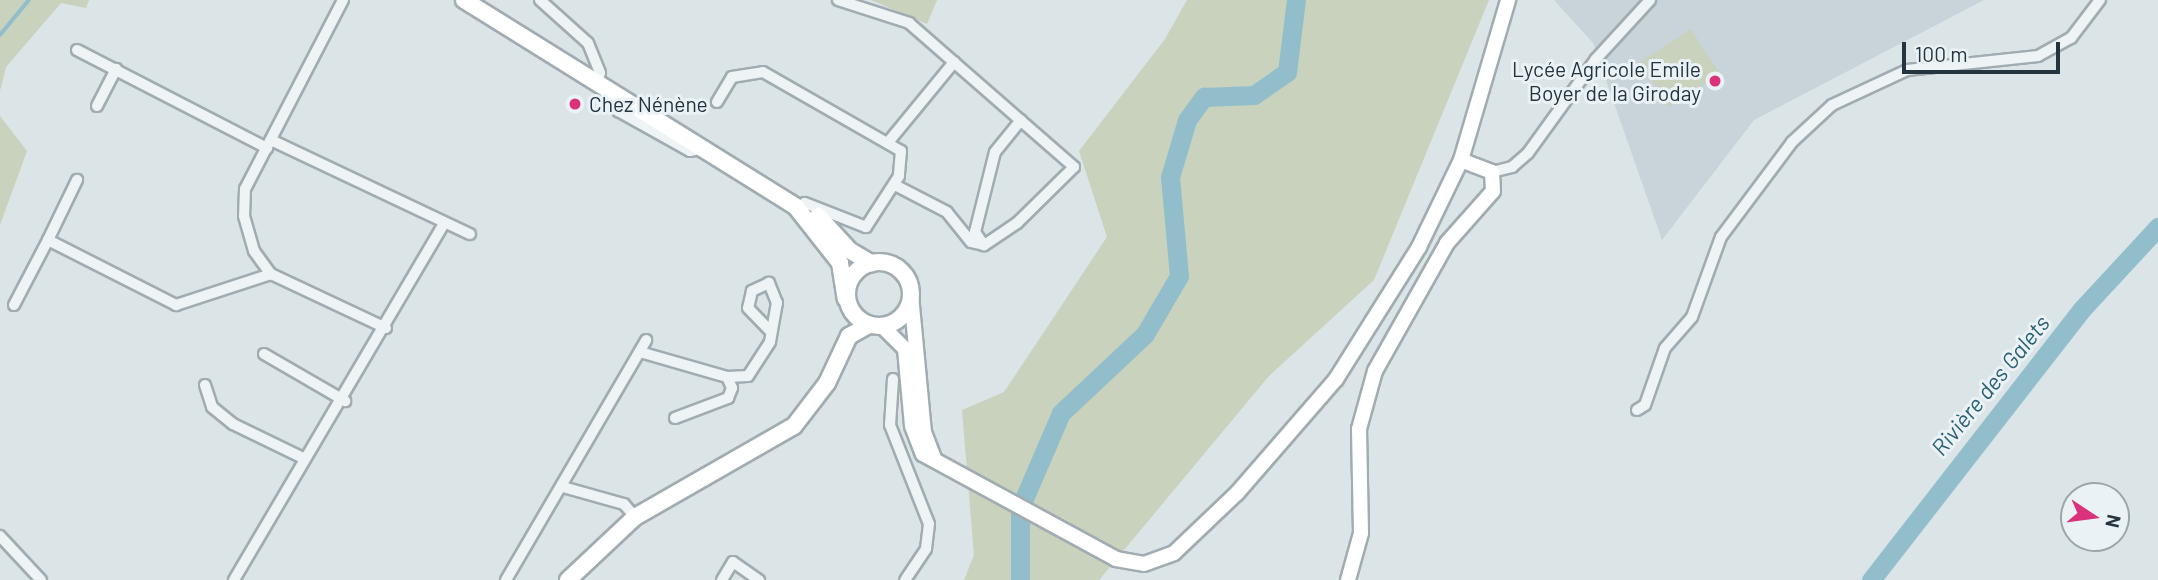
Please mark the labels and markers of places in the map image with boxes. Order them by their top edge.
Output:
place label: Lycée Agricole Emile Boyer de la Giroday [1512,56,1701,106]
marker: Lycée Agricole Emile Boyer de la Giroday [1707,73,1723,89]
place label: Chez Nénène [589,91,708,117]
marker: Chez Nénène [567,96,583,112]

